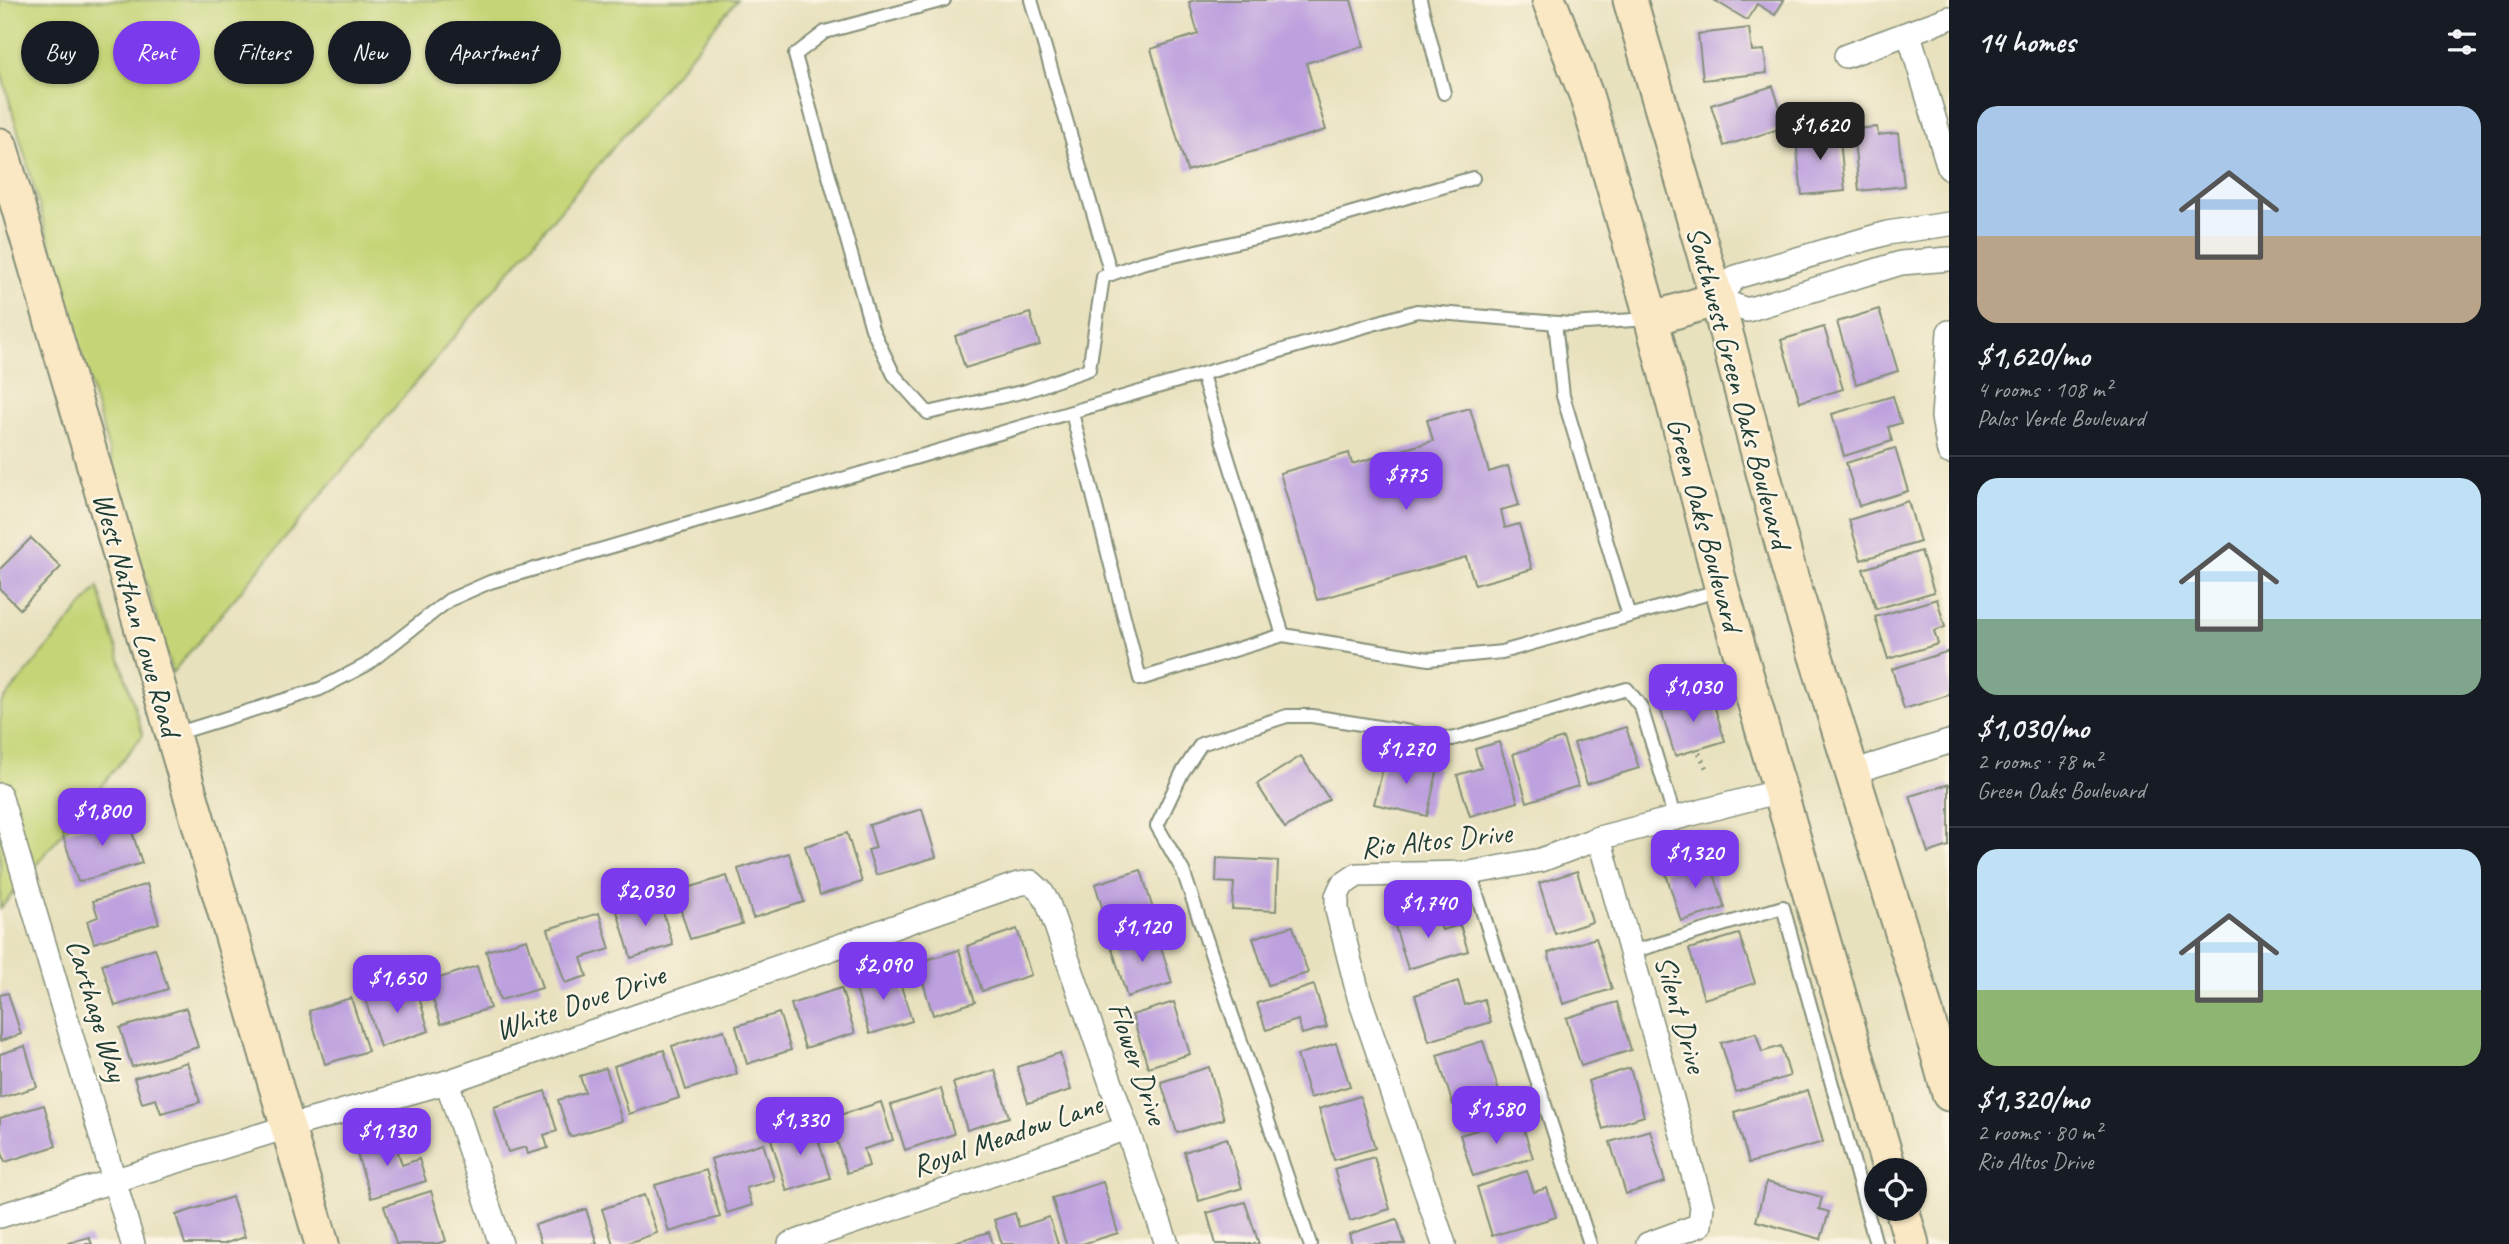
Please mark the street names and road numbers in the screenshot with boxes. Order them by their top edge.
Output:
street label: Southwest Green Oaks Boulevard [1679,222,1799,552]
street label: Green Oaks Boulevard [1659,413,1751,635]
street label: West Nathan Lowe Road [84,488,191,744]
street label: Rio Altos Drive [1359,813,1516,867]
street label: Carthage Way [57,935,137,1087]
street label: Silent Drive [1646,951,1716,1079]
street label: White Dove Drive [490,954,672,1049]
street label: Flower Drive [1099,997,1177,1131]
street label: Royal Meadow Lane [907,1084,1109,1185]

